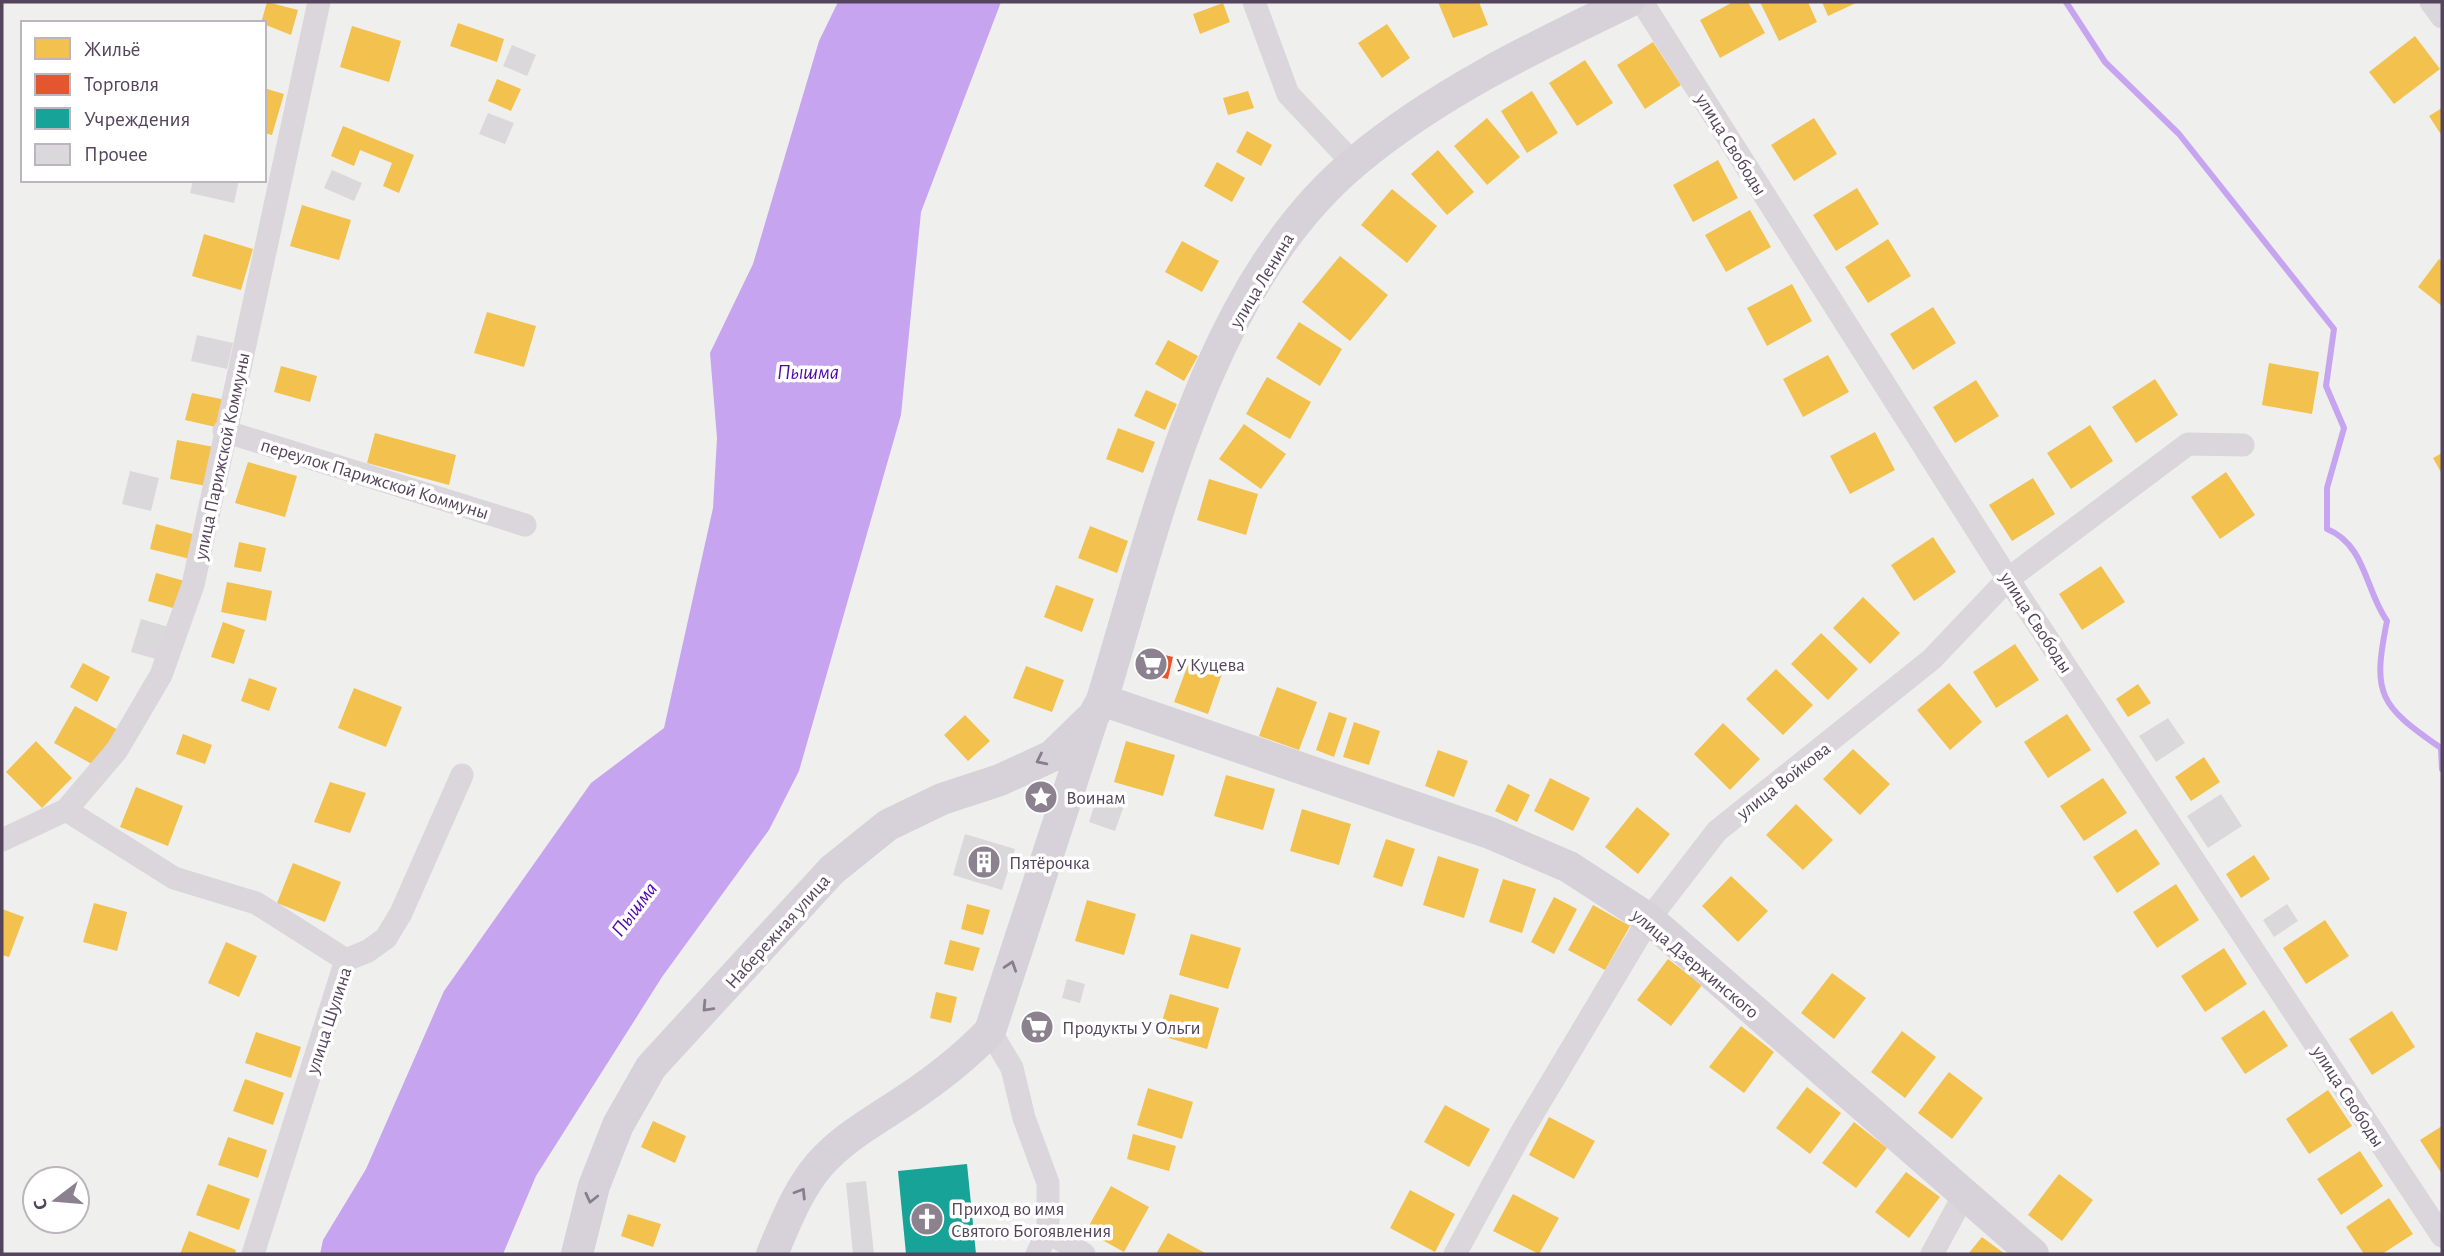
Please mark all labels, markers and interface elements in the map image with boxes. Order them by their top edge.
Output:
legend [21,21,266,182]
text: Жильё [84,39,140,60]
text: Торговля [84,74,159,95]
street label: улица Свободы [1691,90,1770,199]
text: Учреждения [84,109,190,130]
text: Прочее [84,144,148,165]
street label: улица Ленина [1226,230,1298,332]
street label: улица Парижской Коммуны [191,351,254,563]
water label: Пышма [777,362,839,383]
street label: переулок Парижской Коммуны [258,436,491,523]
street label: улица Свободы [1996,568,2075,677]
supermarket icon: У Куцева [1132,645,1170,683]
place label: У Куцева [1176,656,1245,675]
street label: улица Войкова [1733,739,1834,824]
one-way arrow [1036,752,1048,766]
place icon: Воинам [1022,778,1060,816]
place label: Воинам [1066,789,1126,808]
building icon: Пятёрочка [965,843,1003,881]
place label: Пятёрочка [1009,854,1090,873]
street label: Набережная улица [722,871,834,993]
water label: Пышма [607,878,661,940]
street label: улица Дзержинского [1627,905,1762,1023]
one-way arrow [1003,960,1018,972]
street label: улица Шулина [303,965,356,1077]
one-way arrow [703,999,716,1012]
supermarket icon: Продукты У Ольги [1018,1008,1056,1046]
place label: Продукты У Ольги [1062,1019,1201,1038]
street label: улица Свободы [2308,1042,2387,1151]
north arrow [21,1165,91,1235]
one-way arrow [793,1187,806,1200]
one-way arrow [584,1192,599,1204]
text: С [31,1197,52,1212]
church icon: Приход во имя Святого Богоявления [908,1200,946,1238]
place label: Приход во имя Святого Богоявления [951,1200,1111,1241]

